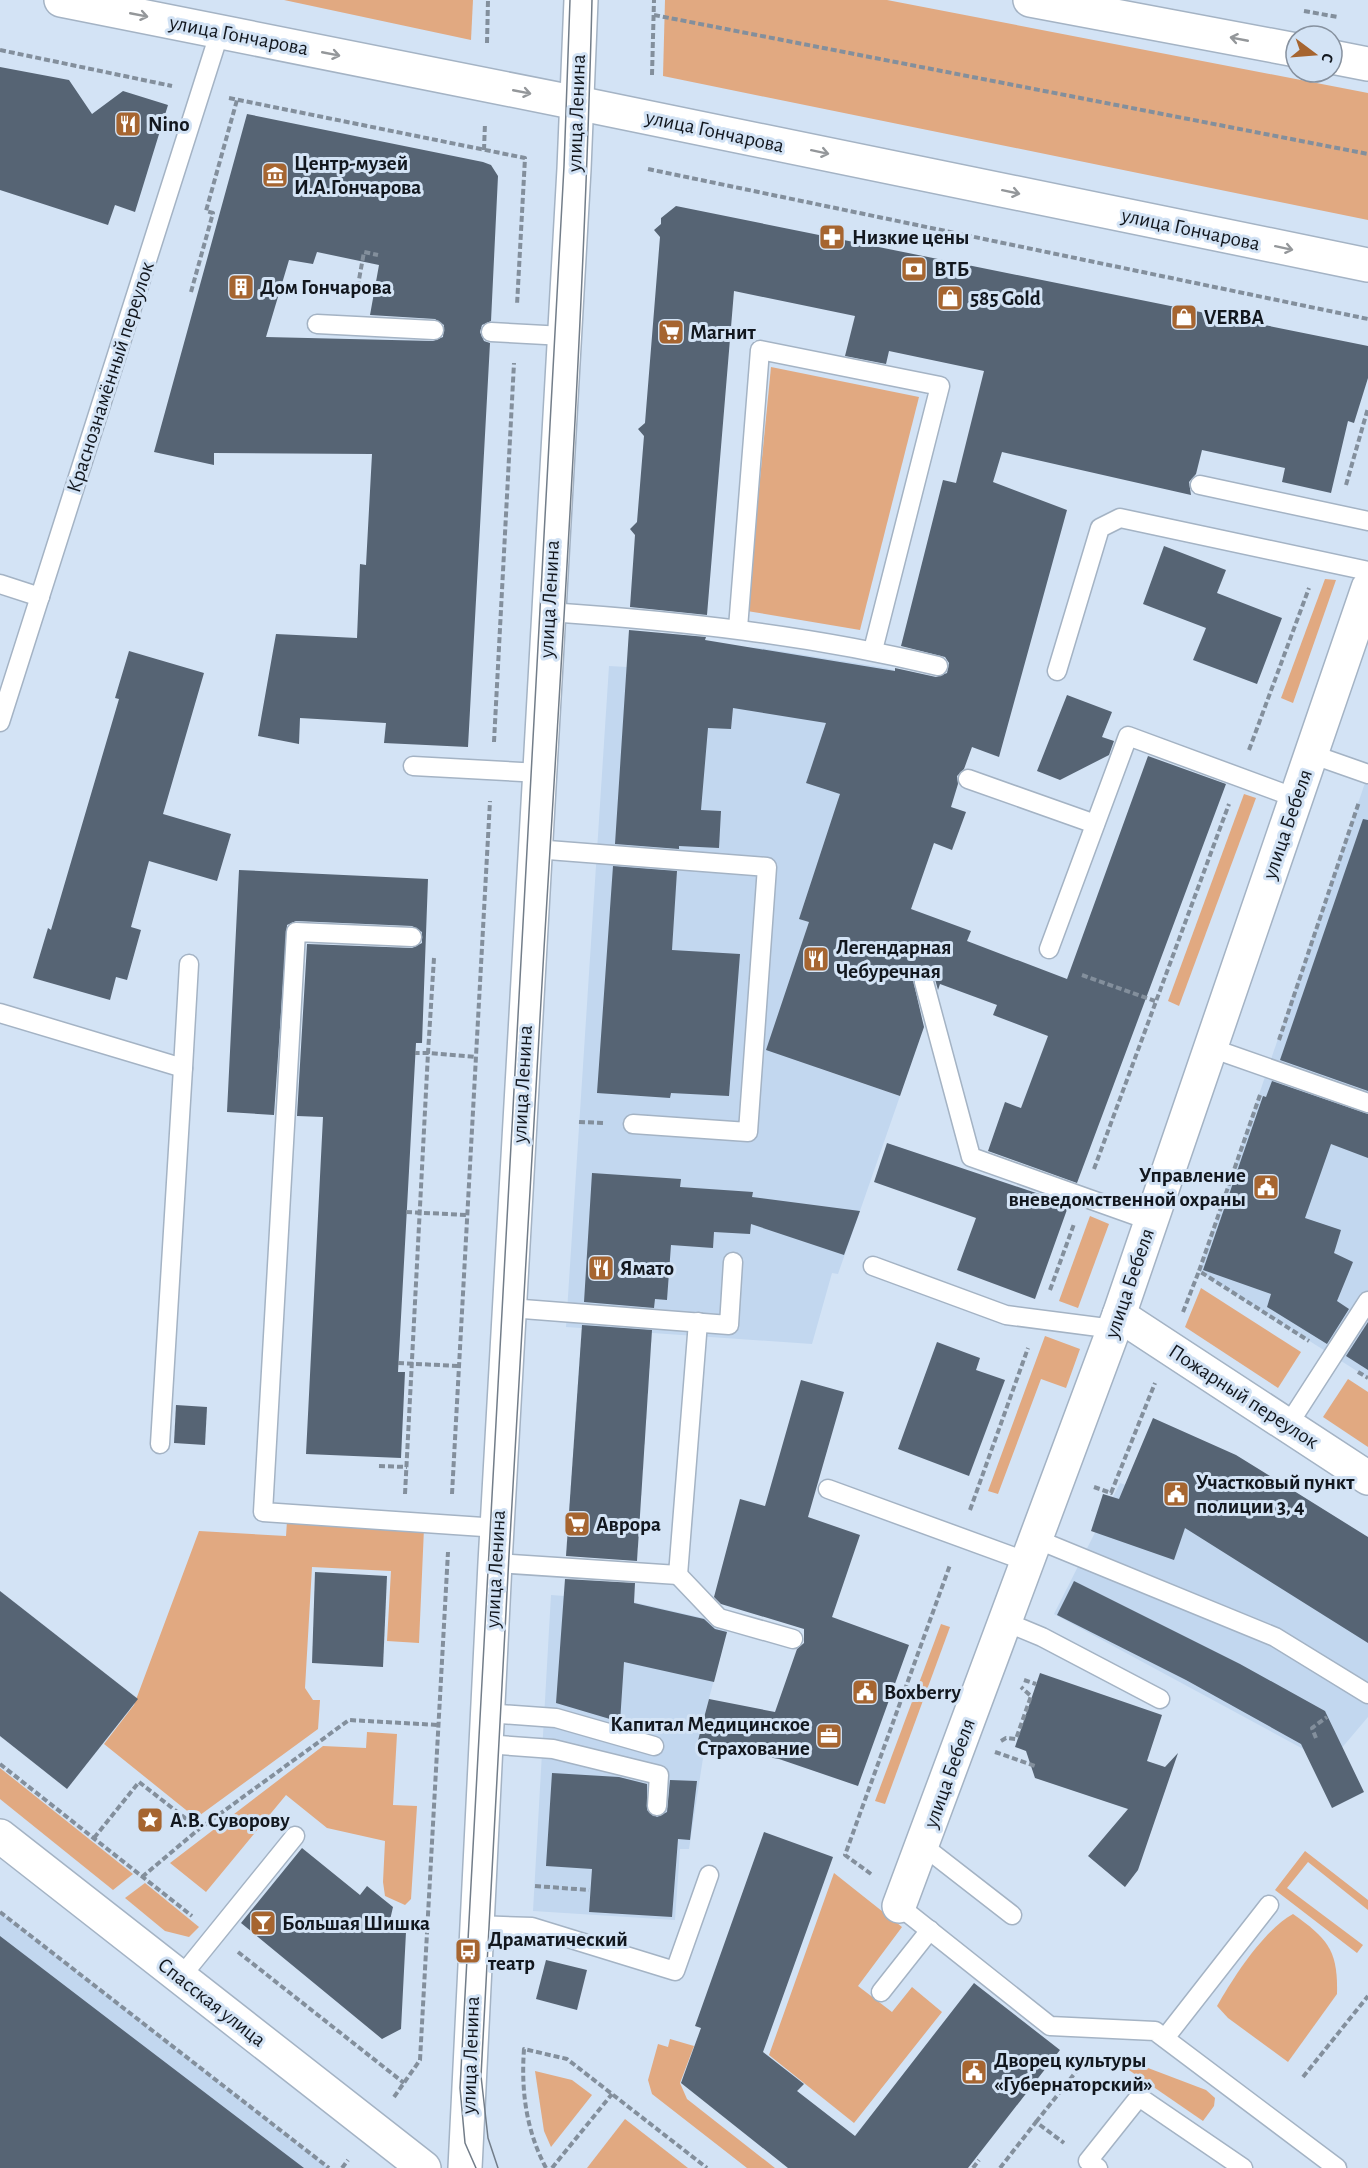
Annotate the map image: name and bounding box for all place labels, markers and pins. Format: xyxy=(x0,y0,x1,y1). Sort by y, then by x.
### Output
restaurant icon: Nino xyxy=(113,109,143,139)
place label: Nino xyxy=(148,114,190,135)
place label: Центр-музей И.А.Гончарова xyxy=(294,153,421,198)
museum icon: Центр-музей И.А.Гончарова xyxy=(260,160,290,190)
pharmacy icon: Низкие цены xyxy=(817,222,847,252)
place label: Низкие цены xyxy=(852,227,969,248)
bank icon: ВТБ xyxy=(899,254,929,284)
place label: ВТБ xyxy=(934,259,969,280)
building icon: Дом Гончарова xyxy=(226,272,256,302)
place label: Дом Гончарова xyxy=(260,277,392,298)
shop icon: 585 Gold xyxy=(935,283,965,313)
place label: 585 Gold xyxy=(970,288,1041,309)
shop icon: VERBA xyxy=(1169,302,1199,332)
place label: VERBA xyxy=(1204,307,1264,328)
supermarket icon: Магнит xyxy=(656,317,686,347)
place label: Магнит xyxy=(690,322,756,343)
place label: Легендарная Чебуречная xyxy=(836,937,951,982)
restaurant icon: Легендарная Чебуречная xyxy=(801,944,831,974)
place label: Управление вневедомственной охраны xyxy=(1008,1165,1246,1210)
public building icon: Управление вневедомственной охраны xyxy=(1251,1172,1281,1202)
restaurant icon: Ямато xyxy=(586,1253,616,1283)
place label: Ямато xyxy=(620,1258,674,1279)
place label: Участковый пункт полиции 3, 4 xyxy=(1196,1472,1355,1517)
public building icon: Участковый пункт полиции 3, 4 xyxy=(1161,1479,1191,1509)
supermarket icon: Аврора xyxy=(562,1509,592,1539)
place label: Аврора xyxy=(596,1514,661,1535)
public building icon: Boxberry xyxy=(850,1677,880,1707)
place label: Boxberry xyxy=(884,1682,961,1703)
place label: Капитал Медицинское Страхование xyxy=(610,1714,810,1759)
office icon: Капитал Медицинское Страхование xyxy=(814,1721,844,1751)
place icon: А.В. Суворову xyxy=(135,1805,165,1835)
place label: А.В. Суворову xyxy=(170,1810,290,1831)
bar icon: Большая Шишка xyxy=(248,1908,278,1938)
place label: Большая Шишка xyxy=(282,1913,430,1934)
place label: Драматический театр xyxy=(487,1929,628,1974)
bus stop icon: Драматический театр xyxy=(453,1936,483,1966)
place label: Дворец культуры «Губернаторский» xyxy=(994,2050,1153,2095)
public building icon: Дворец культуры «Губернаторский» xyxy=(959,2057,989,2087)

